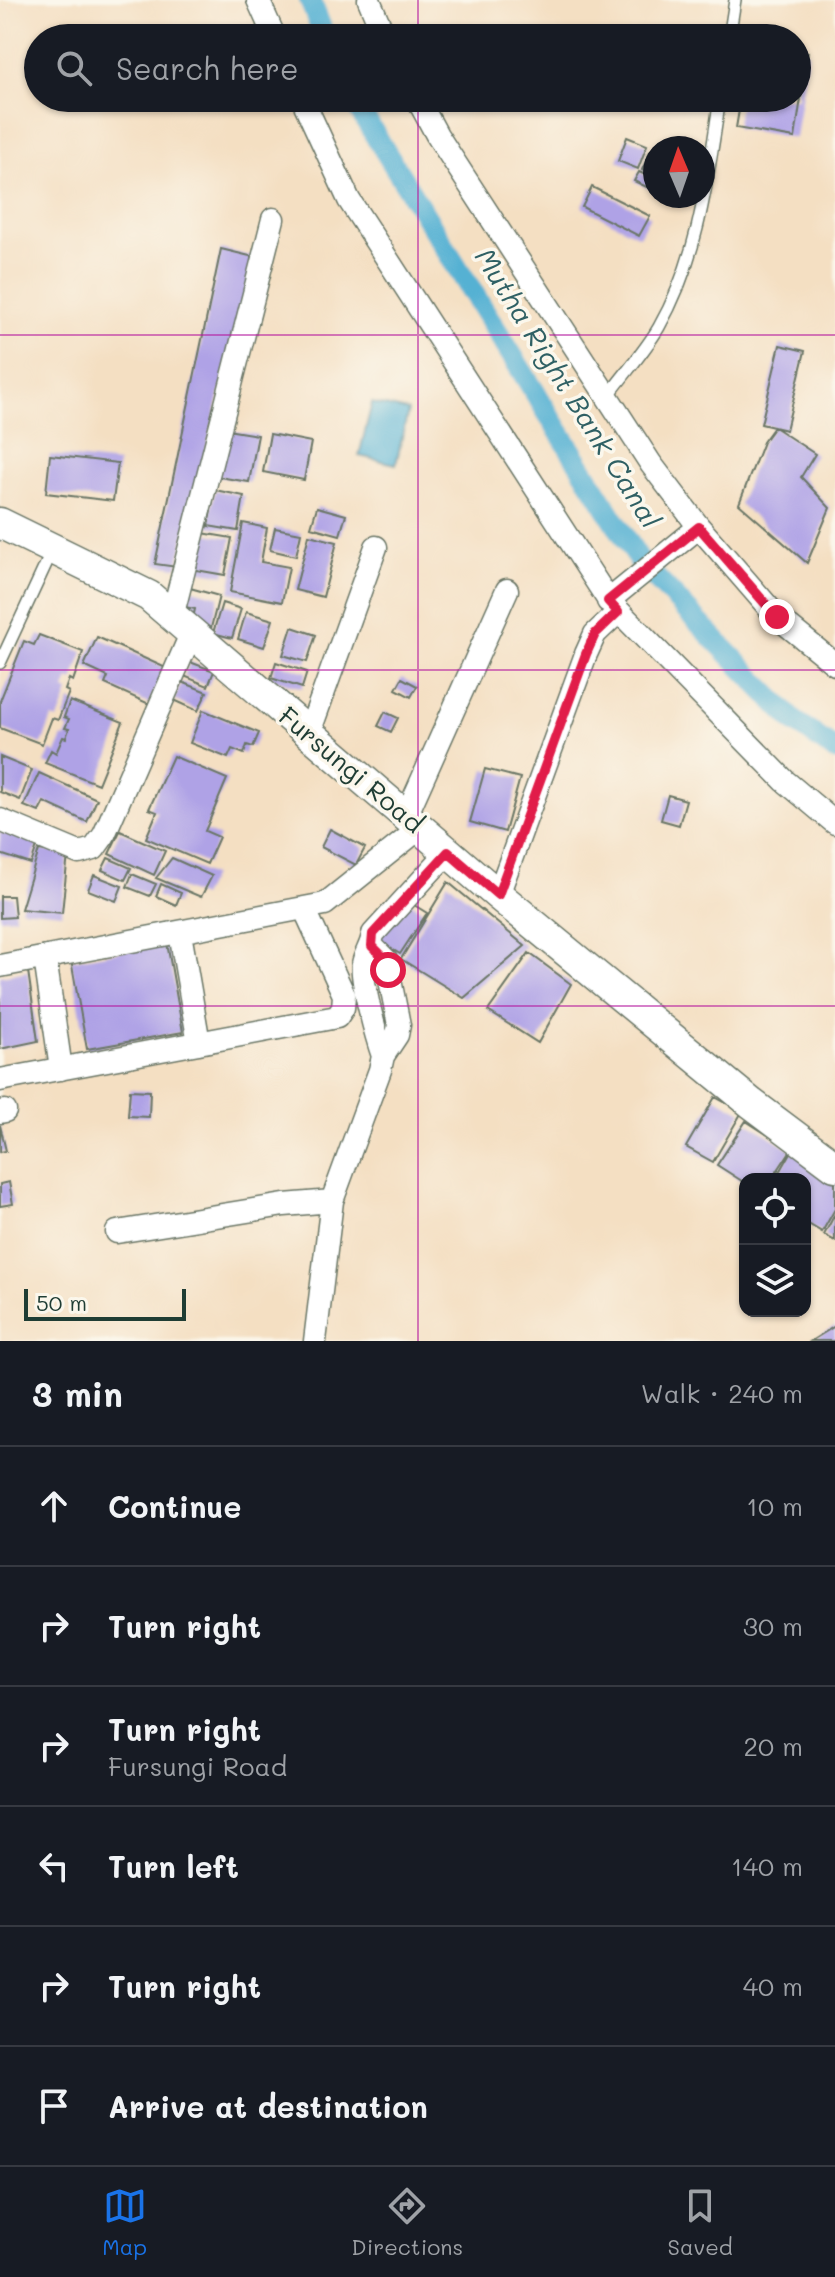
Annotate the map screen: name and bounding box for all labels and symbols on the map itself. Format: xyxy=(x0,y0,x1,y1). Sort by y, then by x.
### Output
north arrow xyxy=(643,136,715,208)
water label: Mutha Right Bank Canal xyxy=(468,241,670,534)
route end xyxy=(759,599,795,635)
street label: Fursungi Road xyxy=(272,699,431,840)
route start xyxy=(370,952,406,988)
scale bar xyxy=(24,1285,186,1321)

